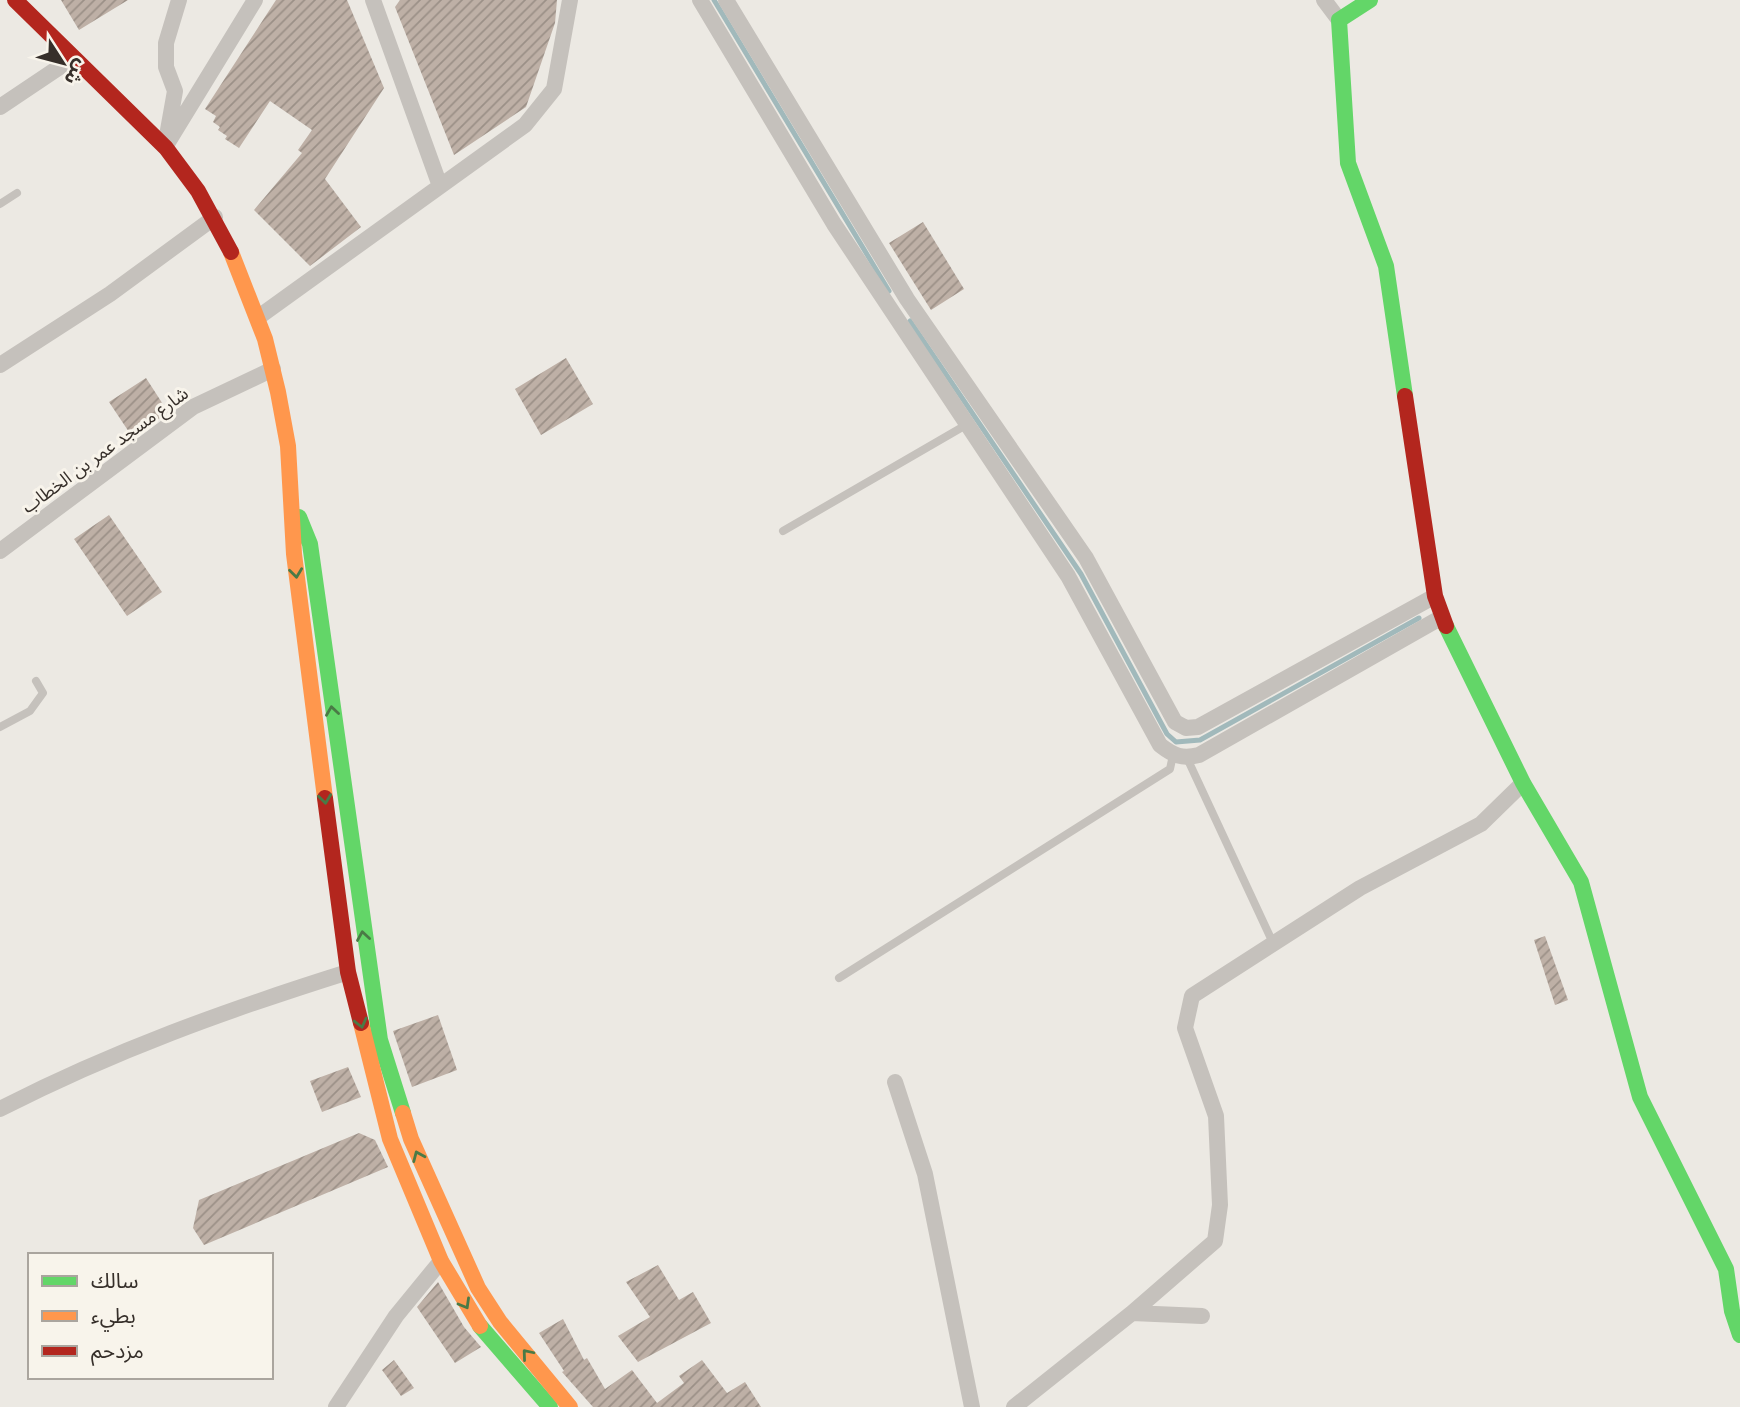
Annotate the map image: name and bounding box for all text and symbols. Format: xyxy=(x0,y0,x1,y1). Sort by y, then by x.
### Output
north arrow xyxy=(28,28,98,98)
text: ش xyxy=(59,55,92,89)
street label: شارع مسجد عمر بن الخطاب xyxy=(17,382,194,520)
one-way arrow xyxy=(289,567,304,579)
one-way arrow xyxy=(325,705,340,717)
one-way arrow xyxy=(318,793,333,804)
one-way arrow xyxy=(356,930,371,942)
one-way arrow xyxy=(353,1017,367,1029)
one-way arrow xyxy=(412,1151,426,1163)
legend xyxy=(28,1253,273,1379)
text: سالك xyxy=(91,1269,138,1294)
one-way arrow xyxy=(457,1296,470,1309)
text: بطيء xyxy=(91,1304,136,1332)
text: مزدحم xyxy=(91,1339,144,1366)
one-way arrow xyxy=(522,1350,535,1362)

